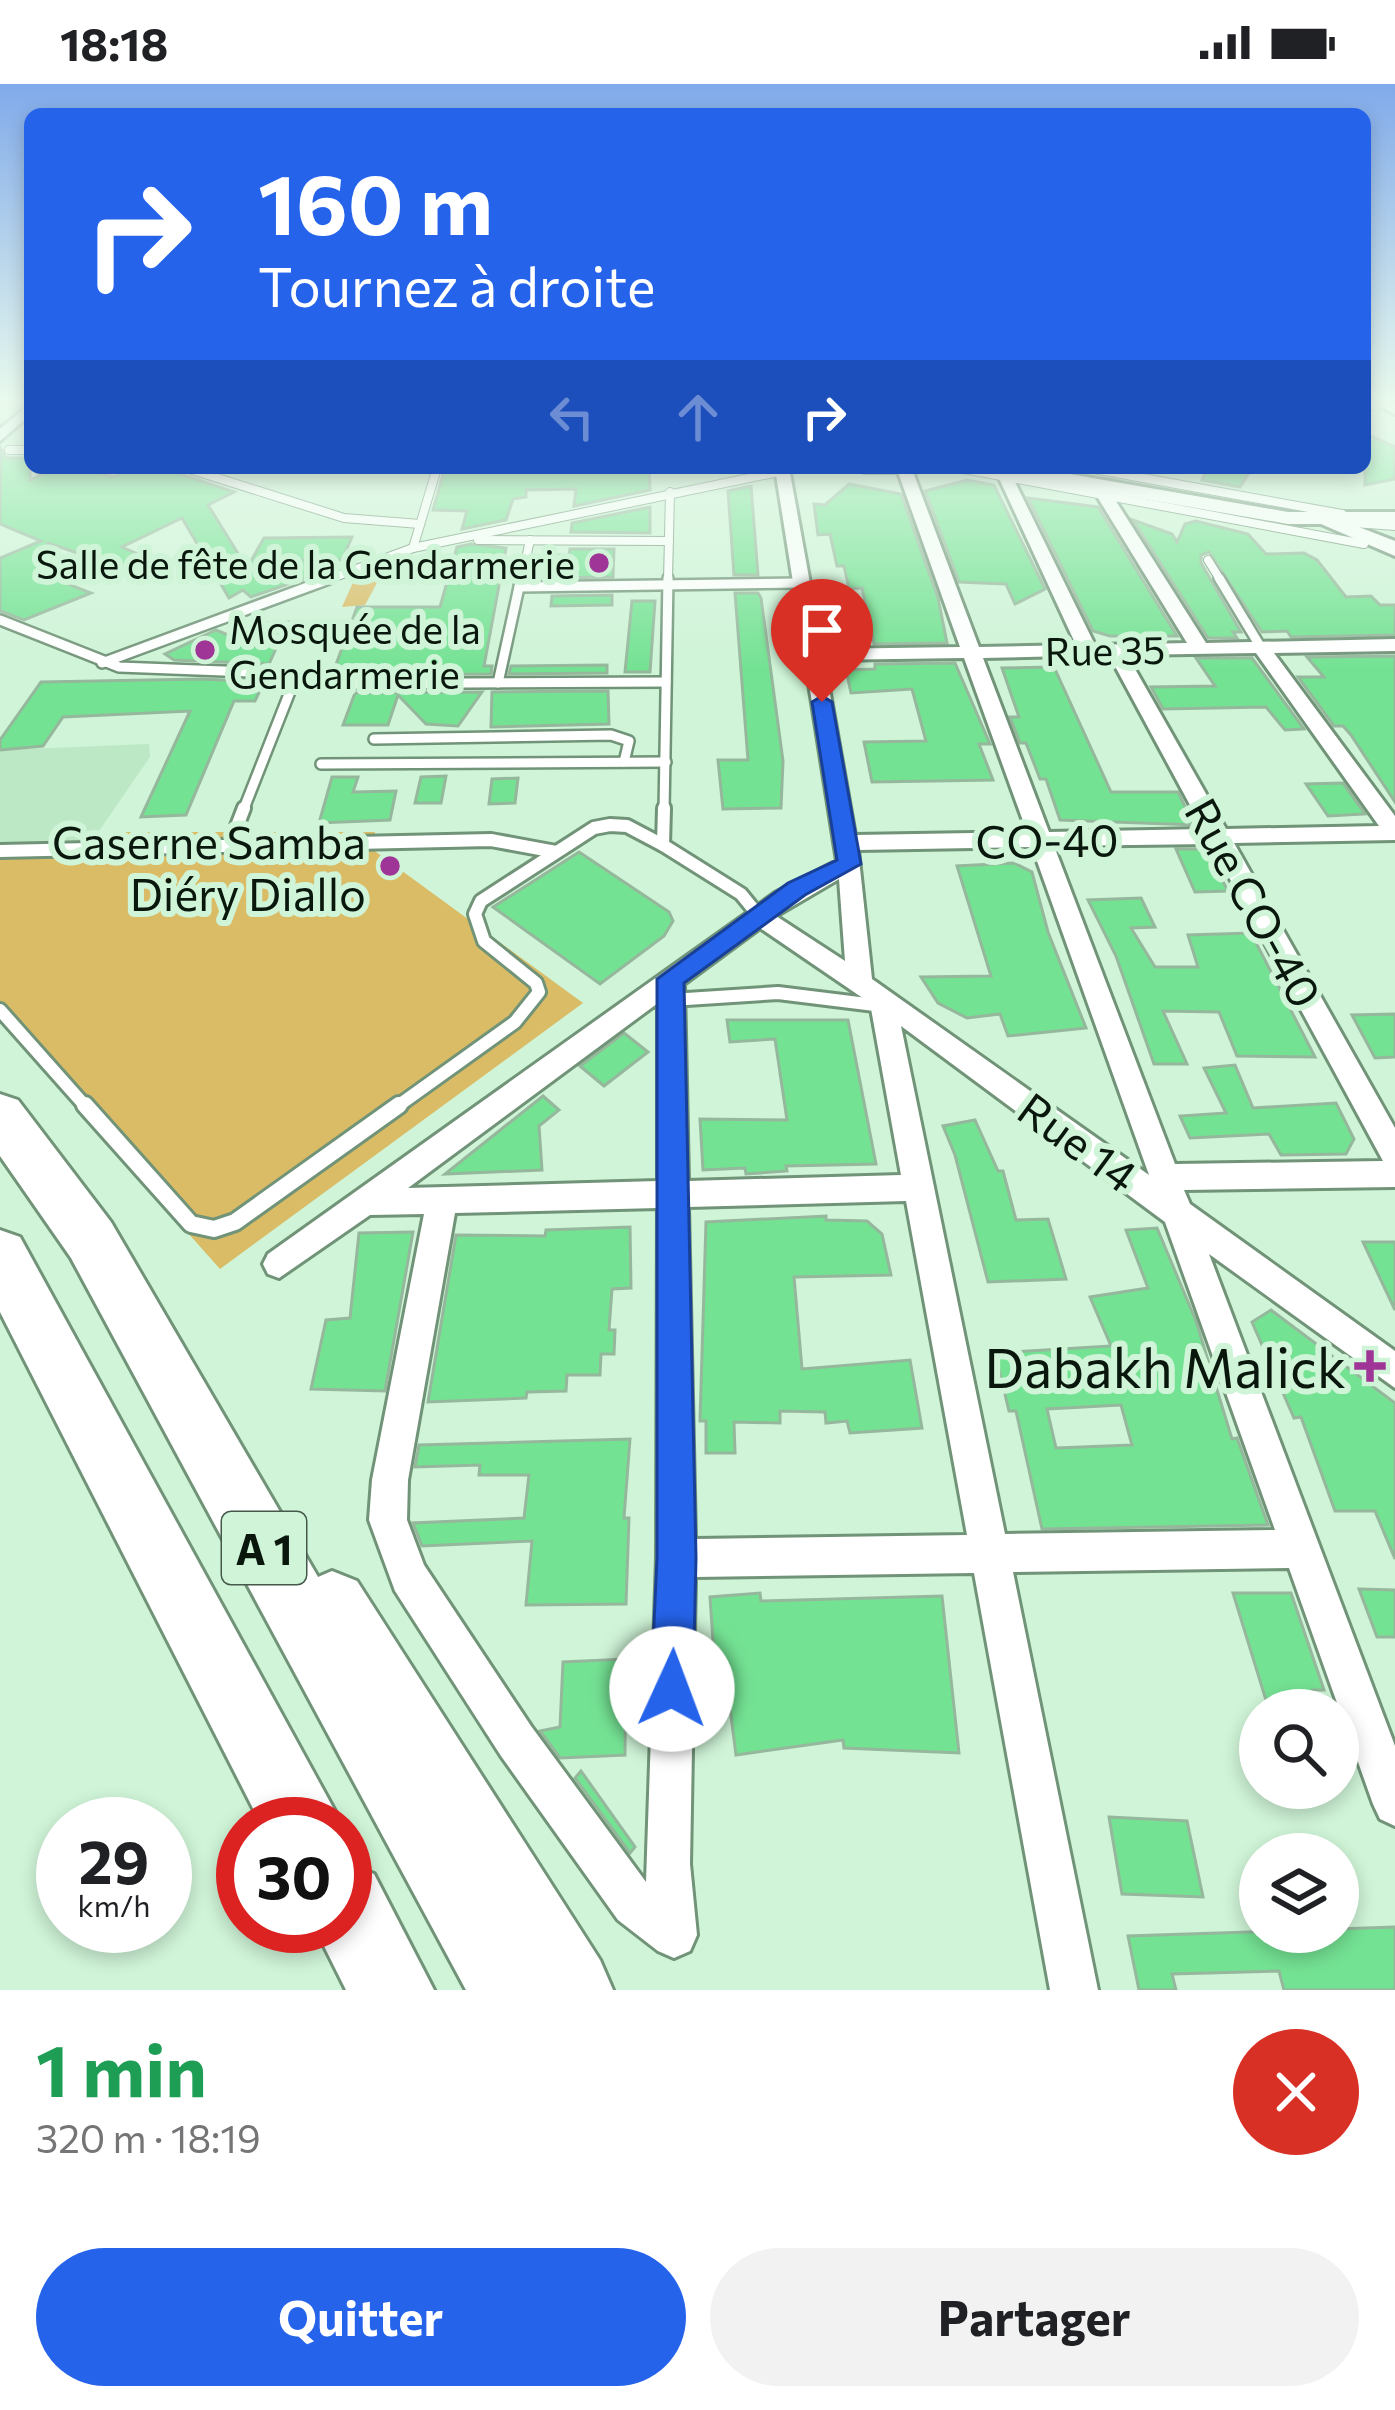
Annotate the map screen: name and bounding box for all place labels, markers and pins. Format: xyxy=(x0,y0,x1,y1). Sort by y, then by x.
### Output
place label: Salle de fête de la Gendarmerie xyxy=(36,539,575,587)
marker: Salle de fête de la Gendarmerie xyxy=(586,550,612,576)
pin xyxy=(771,579,873,702)
place label: Mosquée de la Gendarmerie xyxy=(229,604,481,697)
marker: Mosquée de la Gendarmerie xyxy=(192,637,218,663)
place label: Caserne Samba Diéry Diallo xyxy=(52,813,366,920)
marker: Caserne Samba Diéry Diallo xyxy=(377,853,403,879)
place label: Dabakh Malick xyxy=(984,1333,1346,1399)
marker: Dabakh Malick xyxy=(1357,1353,1383,1379)

